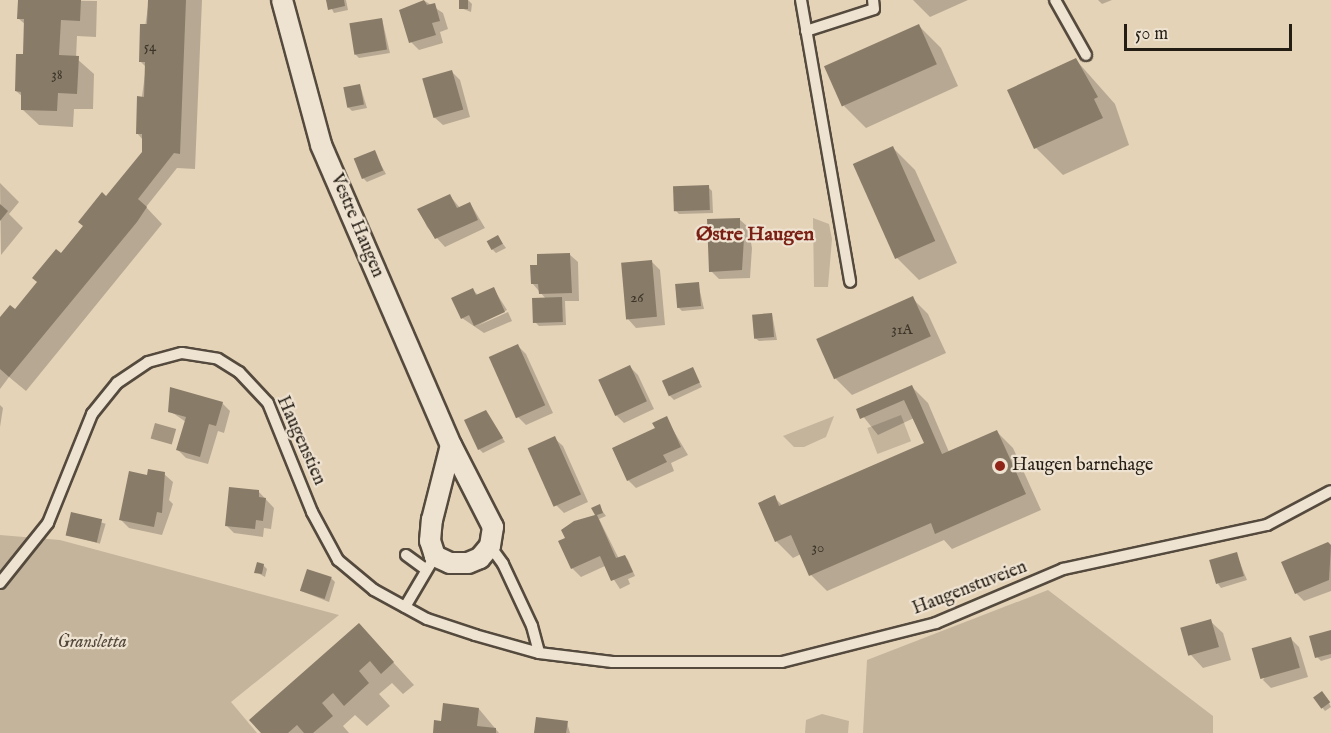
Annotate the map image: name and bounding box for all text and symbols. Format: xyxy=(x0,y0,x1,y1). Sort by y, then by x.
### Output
scale bar xyxy=(1127,12,1295,50)
text: 50 m xyxy=(1135,23,1168,46)
house number: 54 xyxy=(144,38,156,56)
house number: 38 xyxy=(51,66,63,84)
street label: Vestre Haugen xyxy=(324,171,388,281)
district label: Østre Haugen xyxy=(696,222,814,246)
house number: 26 xyxy=(630,289,644,307)
house number: 31A xyxy=(891,321,913,339)
street label: Haugenstien xyxy=(271,393,329,489)
place label: Haugen barnehage xyxy=(1012,455,1153,477)
marker: Haugen barnehage xyxy=(993,459,1007,473)
house number: 30 xyxy=(812,539,824,557)
street label: Haugenstuveien xyxy=(910,557,1030,621)
park label: Gransletta xyxy=(57,632,127,654)

